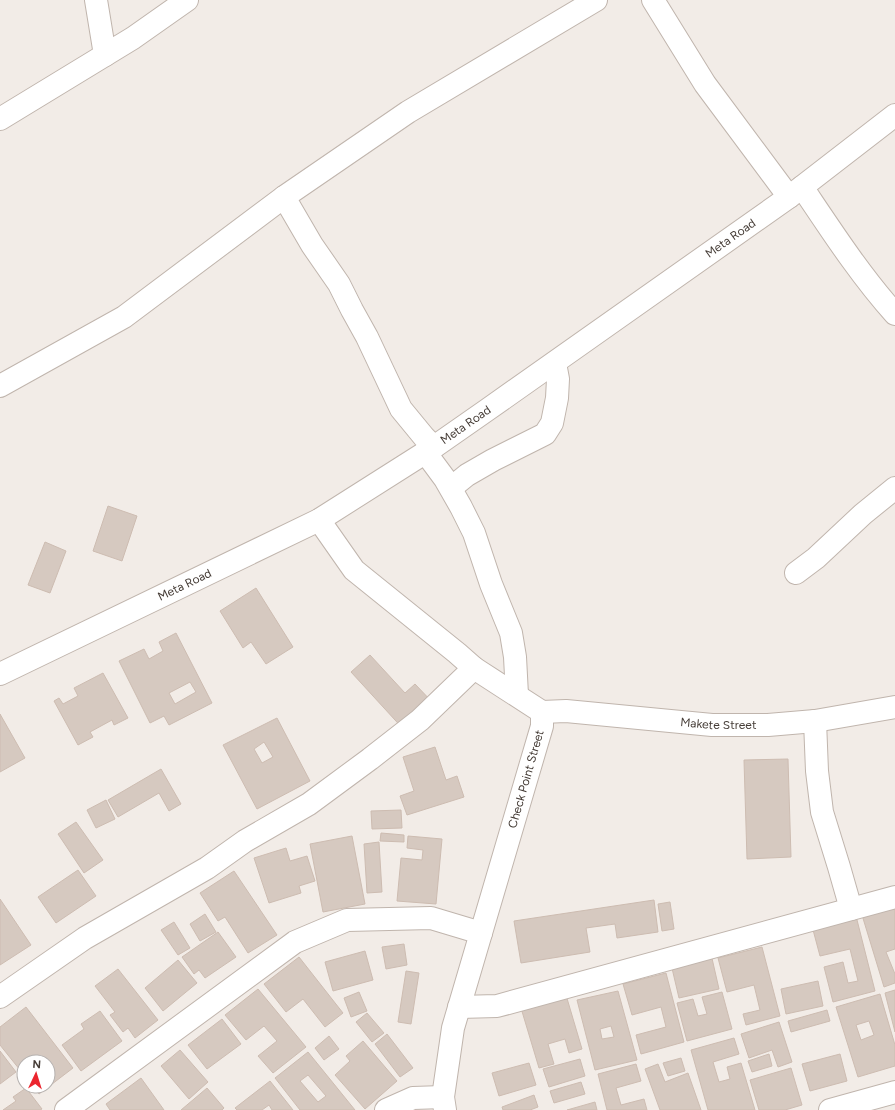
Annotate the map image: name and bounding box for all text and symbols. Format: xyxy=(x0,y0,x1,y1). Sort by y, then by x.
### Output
street label: Meta Road xyxy=(703,216,758,261)
street label: Meta Road xyxy=(438,403,493,447)
street label: Meta Road xyxy=(155,566,214,604)
street label: Makete Street xyxy=(680,715,757,732)
street label: Check Point Street xyxy=(505,728,547,830)
north arrow xyxy=(16,1054,56,1094)
text: N xyxy=(32,1058,41,1071)

